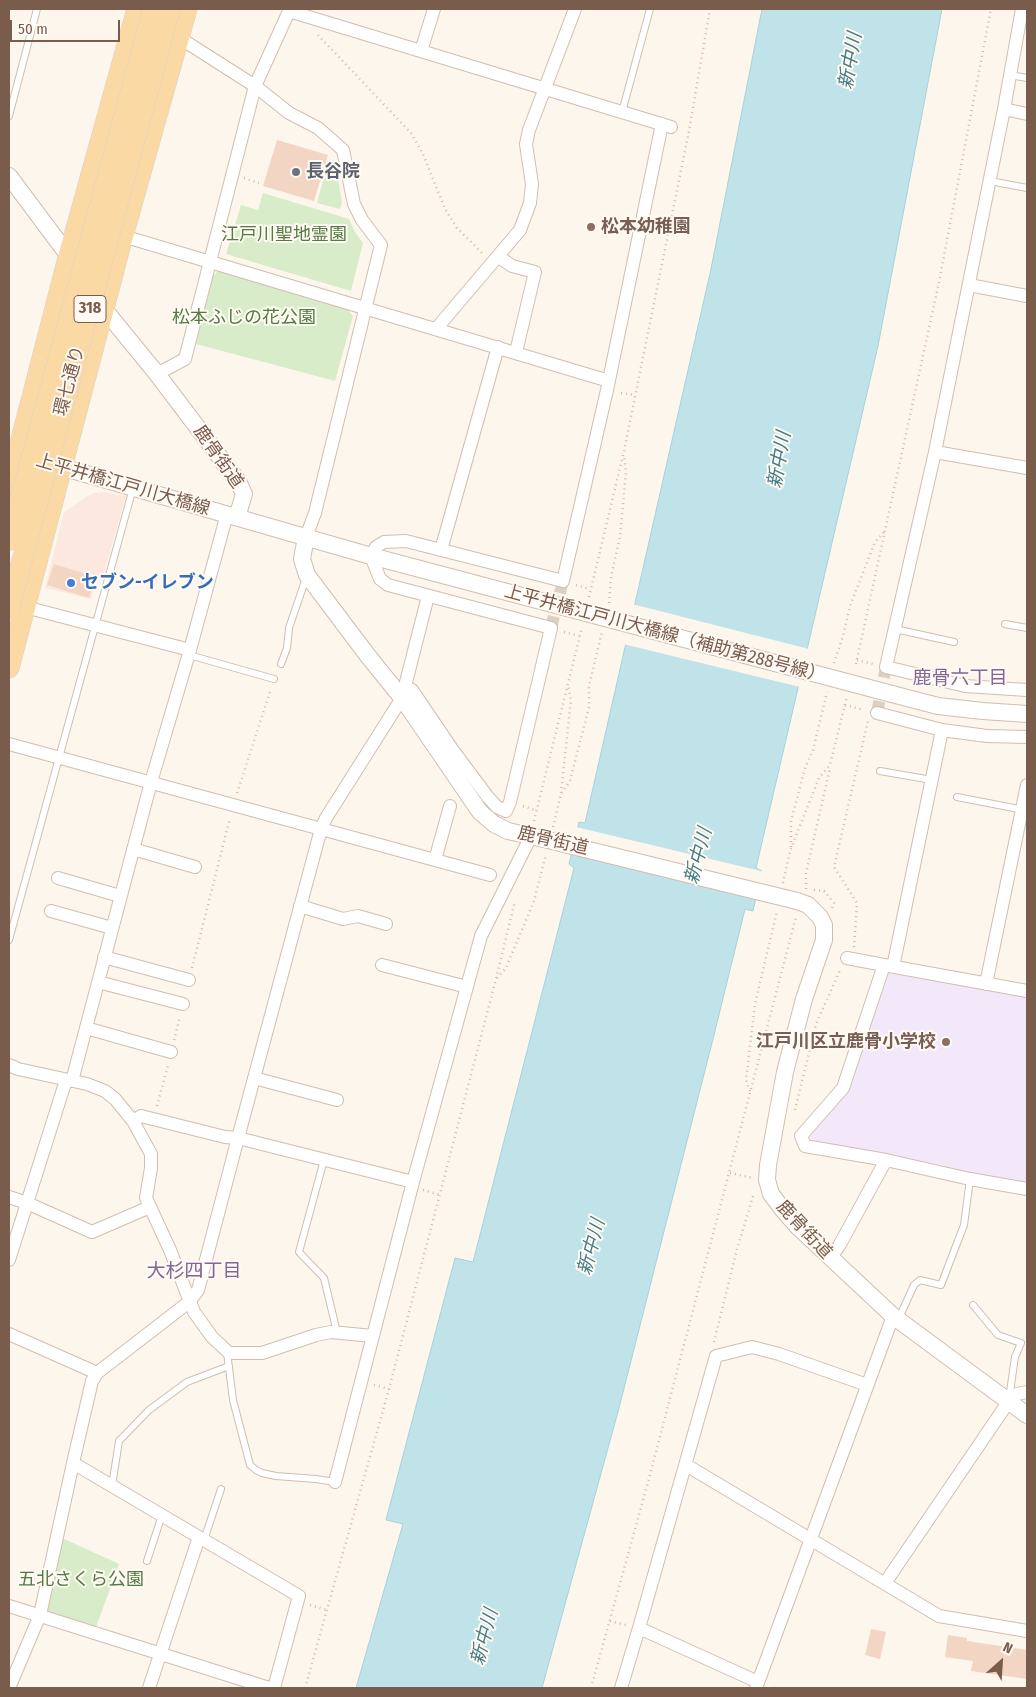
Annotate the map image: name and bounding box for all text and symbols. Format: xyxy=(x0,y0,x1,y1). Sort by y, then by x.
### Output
scale bar xyxy=(12,10,122,42)
text: 50 m xyxy=(18,20,48,38)
water label: 新中川 xyxy=(835,31,867,91)
place label: 長谷院 xyxy=(306,161,360,183)
marker: 長谷院 xyxy=(290,166,302,178)
place label: 松本幼稚園 xyxy=(601,216,691,238)
marker: 松本幼稚園 xyxy=(585,221,597,233)
park label: 江戸川聖地霊園 xyxy=(221,224,347,246)
road number: 318 xyxy=(74,296,106,322)
park label: 松本ふじの花公園 xyxy=(172,307,316,329)
street label: 環七通り xyxy=(50,343,90,419)
street label: 鹿骨街道 xyxy=(189,421,247,493)
water label: 新中川 xyxy=(764,430,796,490)
street label: 上平井橋江戸川大橋線 xyxy=(34,450,212,520)
place label: セブン-イレブン xyxy=(81,572,214,594)
marker: セブン-イレブン xyxy=(65,577,77,589)
street label: 上平井橋江戸川大橋線（補助第288号線） xyxy=(502,581,828,687)
district label: 鹿骨六丁目 xyxy=(913,668,1007,690)
street label: 鹿骨街道 xyxy=(515,822,591,860)
water label: 新中川 xyxy=(681,826,717,886)
place label: 江戸川区立鹿骨小学校 xyxy=(756,1031,936,1053)
marker: 江戸川区立鹿骨小学校 xyxy=(940,1036,952,1048)
street label: 鹿骨街道 xyxy=(772,1196,836,1264)
water label: 新中川 xyxy=(574,1217,610,1277)
district label: 大杉四丁目 xyxy=(147,1261,241,1283)
park label: 五北さくら公園 xyxy=(18,1569,144,1591)
water label: 新中川 xyxy=(467,1607,503,1667)
north arrow xyxy=(976,1637,1026,1687)
text: N xyxy=(1000,1639,1015,1658)

